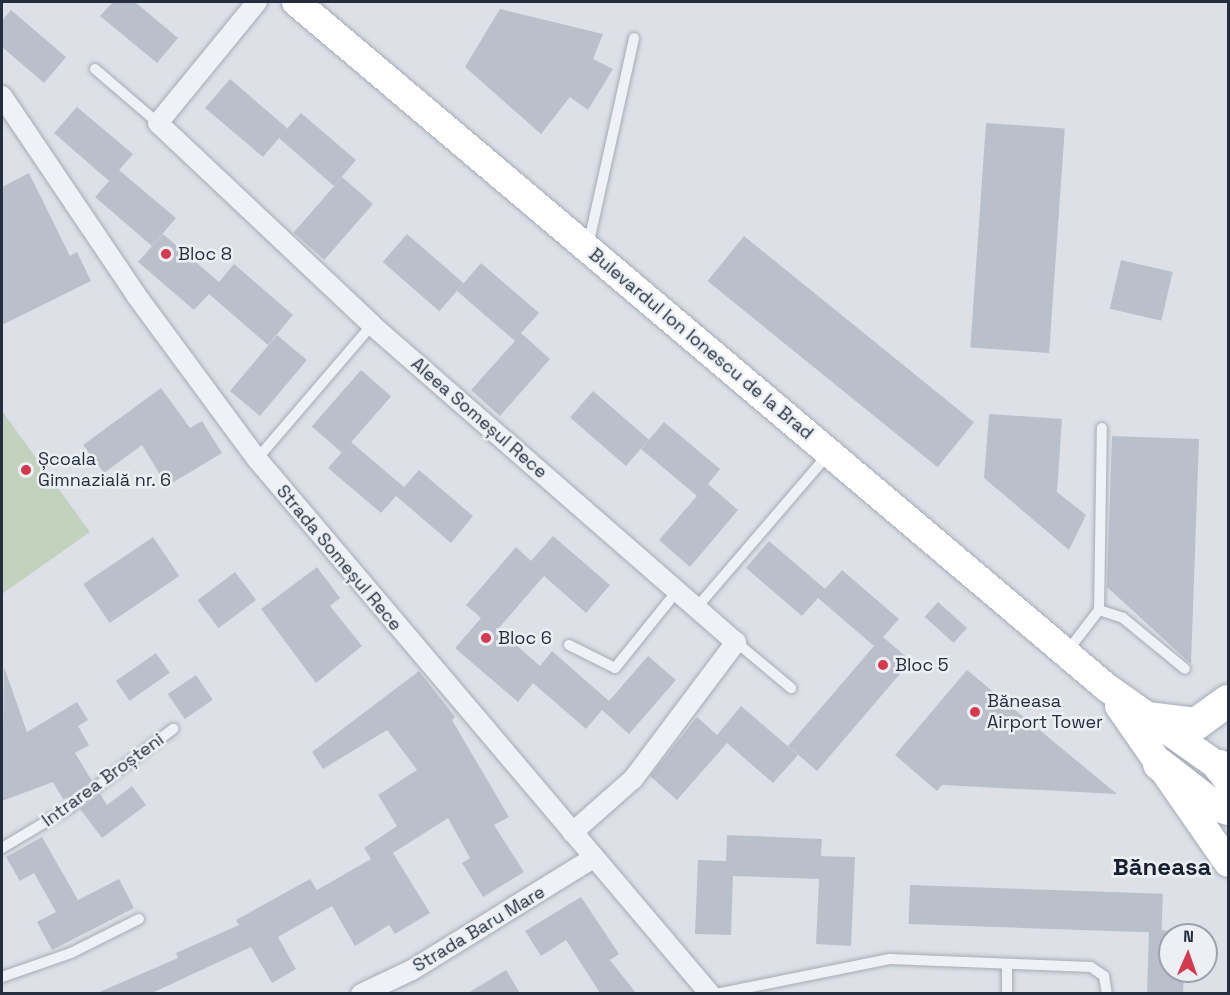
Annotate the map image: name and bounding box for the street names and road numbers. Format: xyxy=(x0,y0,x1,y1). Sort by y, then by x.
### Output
street label: Bulevardul Ion Ionescu de la Brad xyxy=(584,244,818,444)
street label: Aleea Someșul Rece xyxy=(407,353,551,483)
street label: Strada Someșul Rece xyxy=(272,481,406,635)
street label: Intrarea Broșteni xyxy=(38,729,168,831)
street label: Strada Baru Mare xyxy=(409,881,549,977)

